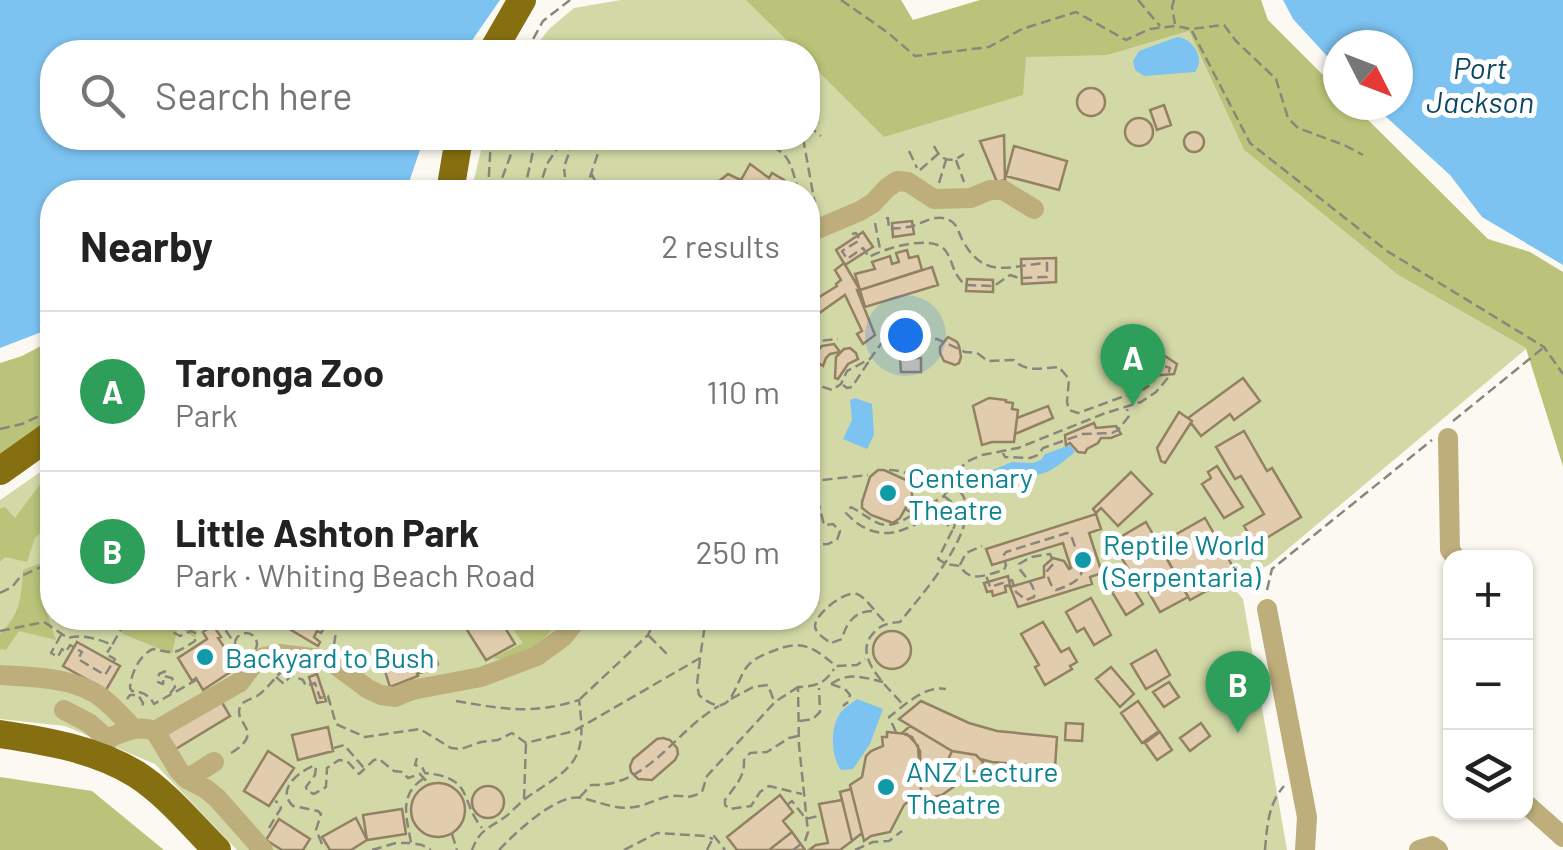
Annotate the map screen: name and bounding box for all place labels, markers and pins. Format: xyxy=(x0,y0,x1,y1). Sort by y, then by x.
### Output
pin: A xyxy=(1100,324,1166,406)
place label: Centenary Theatre xyxy=(908,460,1033,526)
marker: Centenary Theatre xyxy=(877,482,899,504)
place label: Reptile World (Serpentaria) xyxy=(1102,527,1265,593)
marker: Reptile World (Serpentaria) xyxy=(1072,549,1094,571)
place label: Backyard to Bush xyxy=(225,640,435,674)
marker: Backyard to Bush xyxy=(194,646,216,668)
pin: B xyxy=(1206,650,1270,733)
place label: ANZ Lecture Theatre xyxy=(906,754,1058,820)
marker: ANZ Lecture Theatre xyxy=(875,776,897,798)

